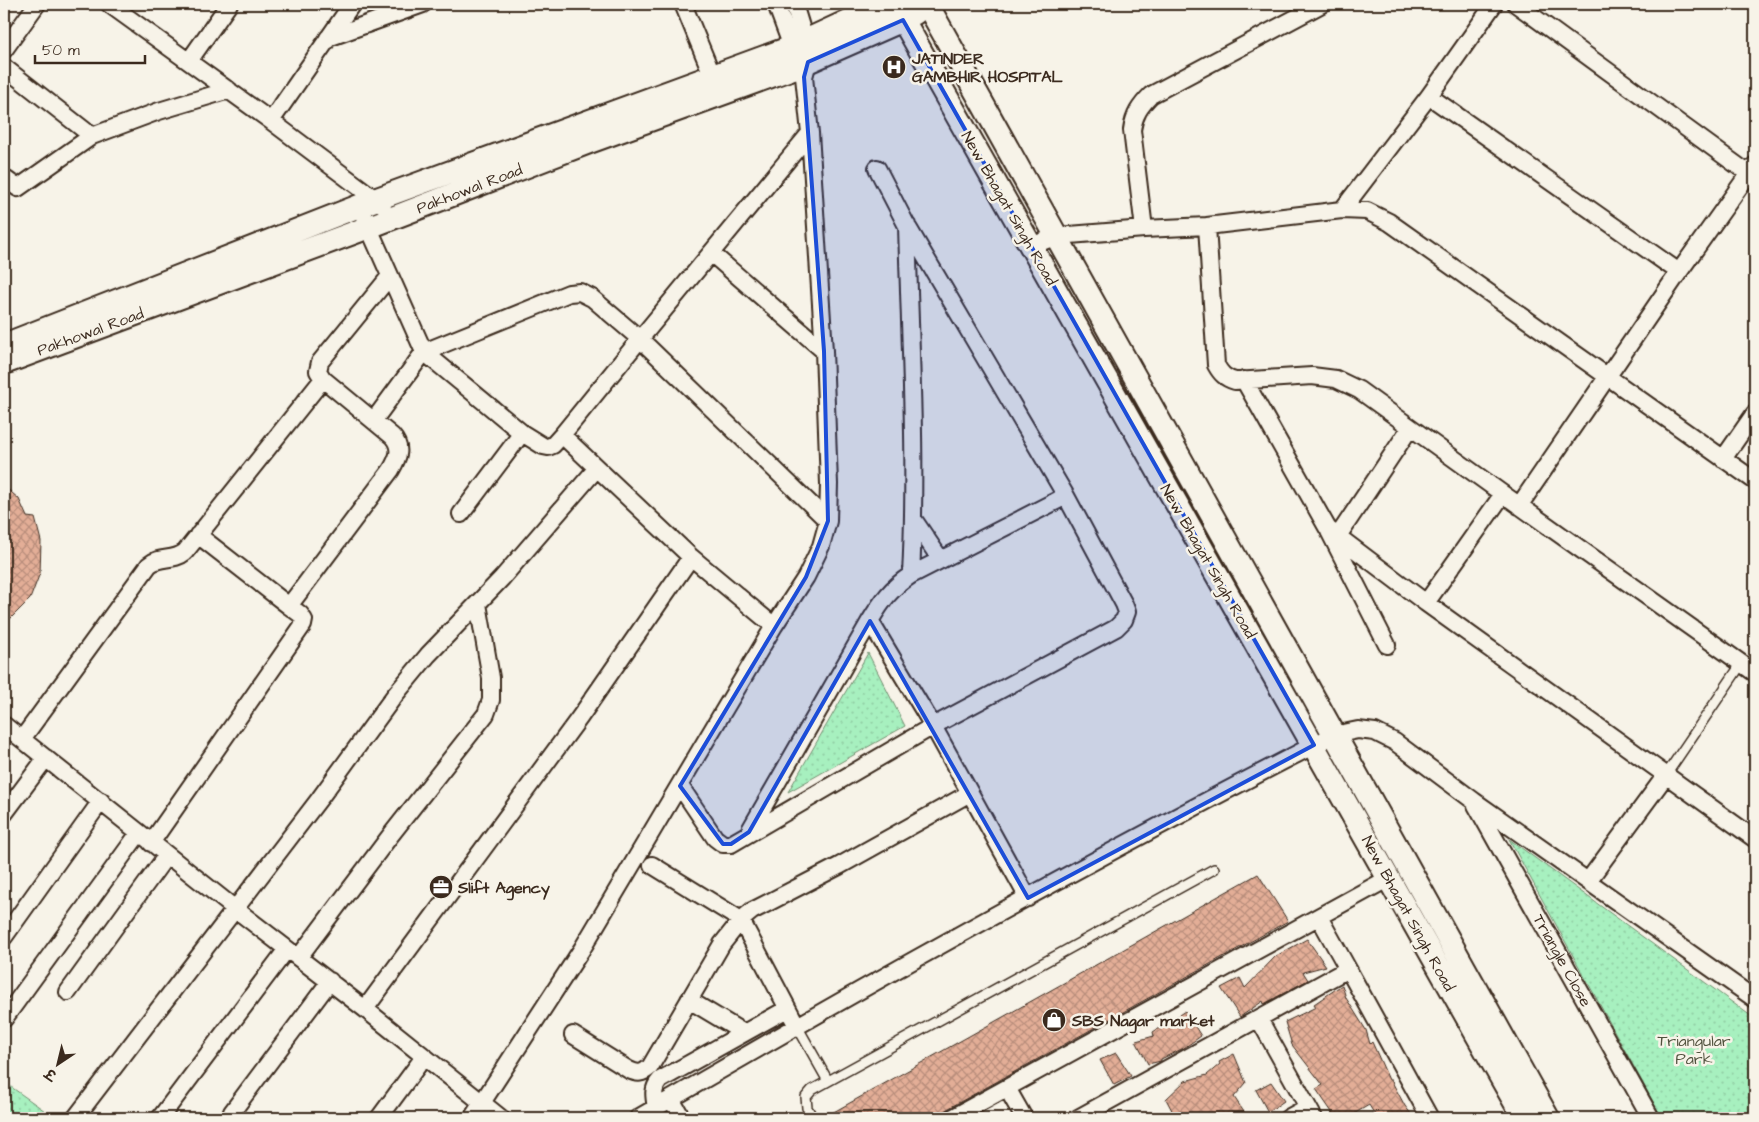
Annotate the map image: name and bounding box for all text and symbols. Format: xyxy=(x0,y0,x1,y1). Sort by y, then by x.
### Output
scale bar xyxy=(35,32,145,64)
text: 50 m xyxy=(42,40,80,61)
place label: JATINDER GAMBHIR HOSPITAL xyxy=(911,48,1063,88)
hospital icon: JATINDER GAMBHIR HOSPITAL xyxy=(881,54,907,80)
street label: New Bhagat Singh Road xyxy=(955,127,1062,290)
street label: Pakhowal Road xyxy=(413,159,526,219)
street label: Pakhowal Road xyxy=(34,302,147,361)
street label: New Bhagat Singh Road xyxy=(1154,480,1261,643)
street label: New Bhagat Singh Road xyxy=(1355,832,1460,996)
office icon: Slift Agency xyxy=(428,874,454,900)
place label: Slift Agency xyxy=(457,877,550,901)
street label: Triangle Close xyxy=(1527,910,1597,1012)
shop icon: SBS Nagar market xyxy=(1041,1007,1067,1033)
place label: SBS Nagar market xyxy=(1071,1010,1215,1034)
park label: Triangular Park xyxy=(1657,1030,1731,1070)
north arrow xyxy=(32,1040,82,1090)
text: उ xyxy=(40,1062,62,1086)

